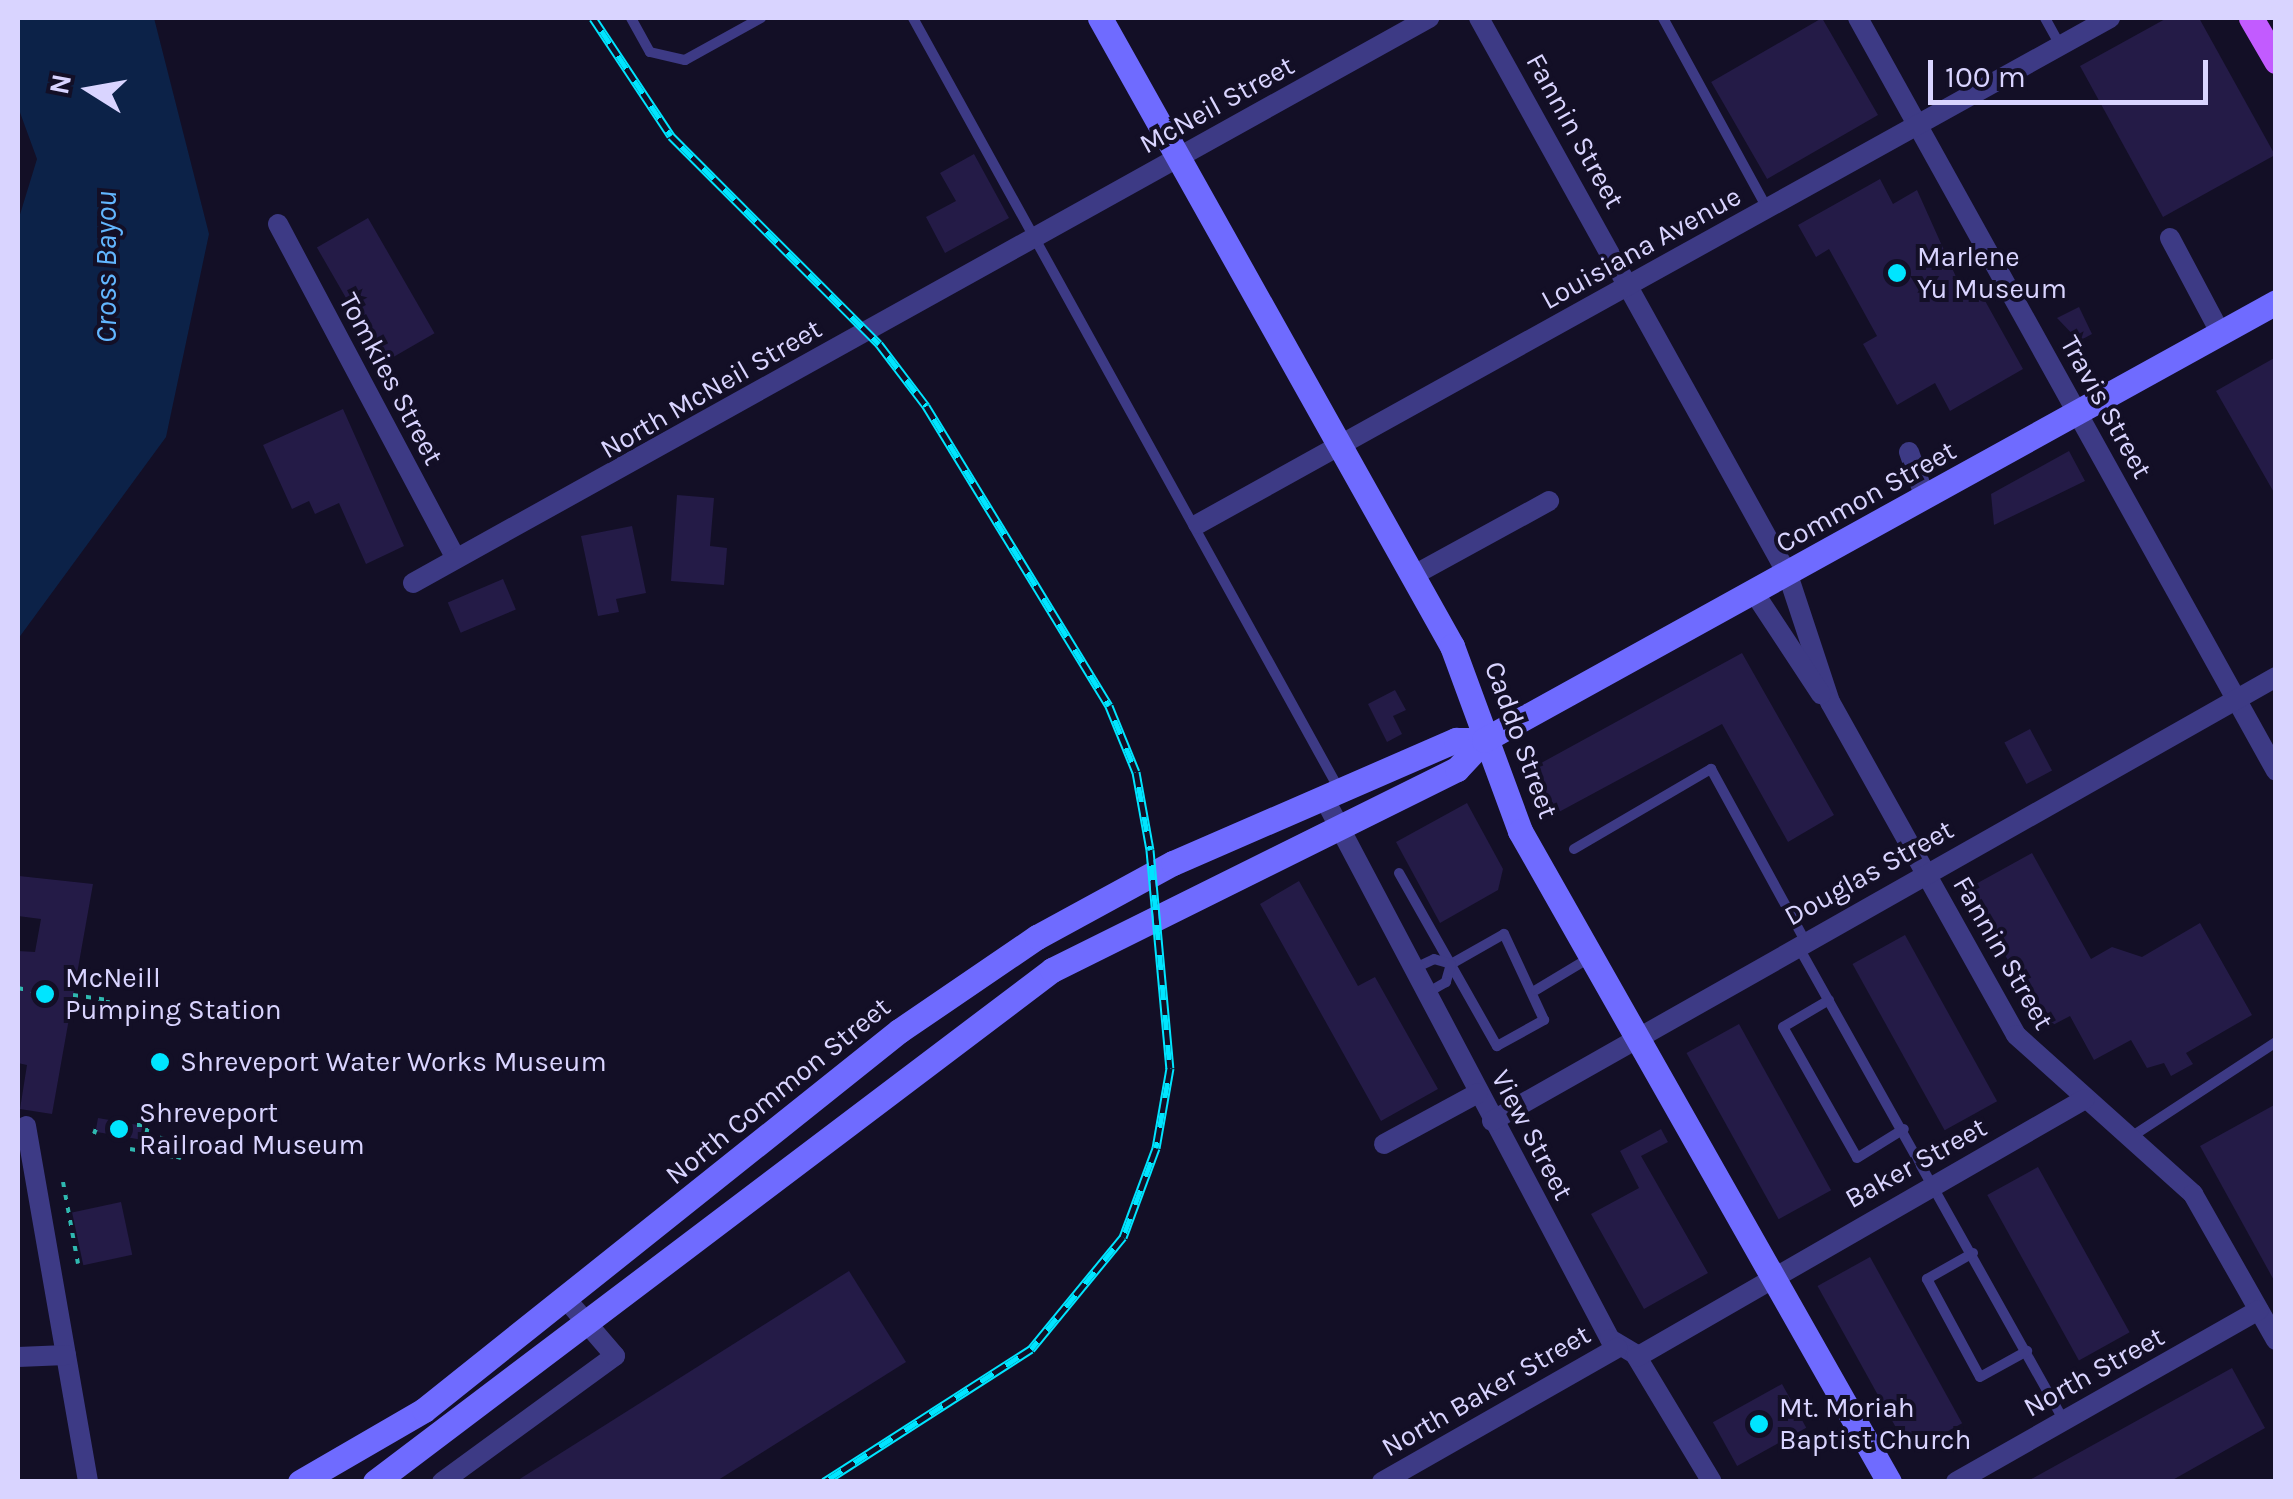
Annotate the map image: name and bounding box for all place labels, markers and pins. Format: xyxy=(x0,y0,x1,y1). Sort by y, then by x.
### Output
place label: Marlene Yu Museum xyxy=(1917,240,2067,306)
marker: Marlene Yu Museum xyxy=(1886,262,1908,284)
place label: McNeill Pumping Station xyxy=(65,961,282,1027)
marker: McNeill Pumping Station xyxy=(34,983,56,1005)
place label: Shreveport Water Works Museum xyxy=(180,1045,607,1079)
marker: Shreveport Water Works Museum xyxy=(149,1051,171,1073)
place label: Shreveport Railroad Museum xyxy=(139,1096,365,1162)
marker: Shreveport Railroad Museum xyxy=(108,1118,130,1140)
place label: Mt. Moriah Baptist Church xyxy=(1779,1391,1971,1457)
marker: Mt. Moriah Baptist Church xyxy=(1748,1413,1770,1435)

